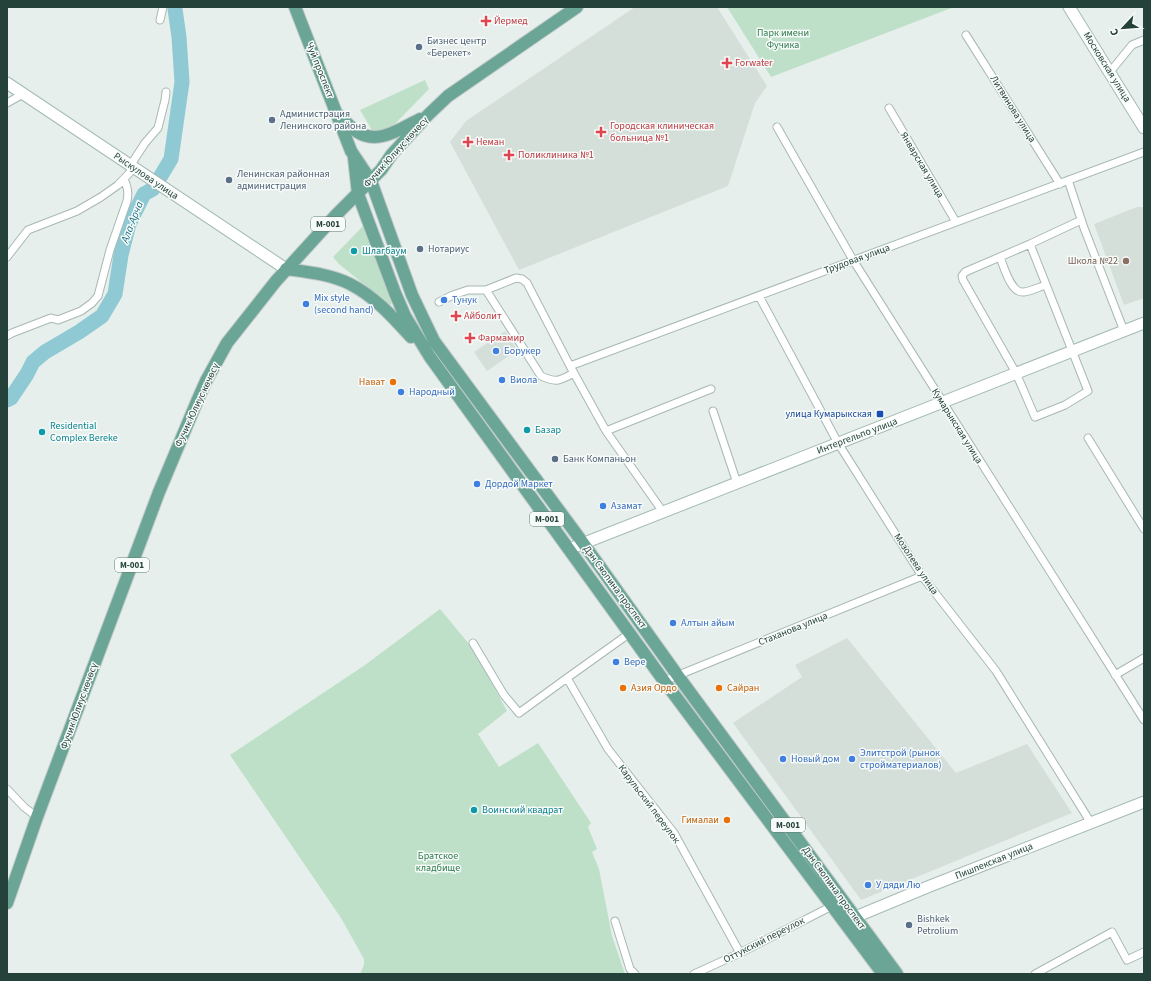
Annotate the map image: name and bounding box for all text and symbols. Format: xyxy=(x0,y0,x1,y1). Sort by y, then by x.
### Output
north arrow xyxy=(1103,8,1143,48)
place label: Йермед xyxy=(494,14,528,28)
marker: Йермед xyxy=(481,16,491,26)
text: С xyxy=(1106,25,1123,38)
park label: Парк имени Фучика xyxy=(757,26,809,52)
street label: Московская улица xyxy=(1080,29,1134,105)
place label: Бизнес центр «Берекет» xyxy=(427,34,487,60)
street label: Чуй проспект xyxy=(302,40,338,100)
marker: Бизнес центр «Берекет» xyxy=(414,42,424,52)
place label: Forwater xyxy=(735,56,773,70)
marker: Forwater xyxy=(722,58,732,68)
street label: Литвинова улица xyxy=(987,73,1039,145)
place label: Администрация Ленинского района xyxy=(280,107,366,133)
street label: Фучик Юлиус көчөсү xyxy=(360,113,432,190)
marker: Администрация Ленинского района xyxy=(267,115,277,125)
place label: Городская клиническая больница №1 xyxy=(610,119,714,145)
marker: Городская клиническая больница №1 xyxy=(595,126,607,138)
street label: Январская улица xyxy=(897,129,947,201)
place label: Неман xyxy=(476,135,504,149)
marker: Неман xyxy=(463,137,473,147)
place label: Поликлиника №1 xyxy=(518,148,594,162)
street label: Рыскулова улица xyxy=(111,149,181,203)
marker: Поликлиника №1 xyxy=(503,149,515,161)
place label: Ленинская районная администрация xyxy=(237,167,330,193)
marker: Ленинская районная администрация xyxy=(224,175,234,185)
water label: Ала-Арча xyxy=(117,199,147,246)
road number: М-001 xyxy=(311,217,345,231)
street label: Трудовая улица xyxy=(822,241,892,277)
place label: Нотариус xyxy=(428,242,470,256)
place label: Шлагбаум xyxy=(362,244,407,258)
marker: Нотариус xyxy=(415,244,425,254)
marker: Шлагбаум xyxy=(349,246,359,256)
place label: Школа №22 xyxy=(1068,254,1118,268)
marker: Школа №22 xyxy=(1121,256,1131,266)
place label: Mix style (second hand) xyxy=(314,291,374,317)
place label: Тунук xyxy=(452,293,477,307)
marker: Тунук xyxy=(439,295,449,305)
marker: Mix style (second hand) xyxy=(301,299,311,309)
place label: Айболит xyxy=(464,309,502,323)
marker: Айболит xyxy=(451,311,461,321)
place label: Фармамир xyxy=(478,331,525,345)
marker: Фармамир xyxy=(465,333,475,343)
place label: Борукер xyxy=(504,344,541,358)
marker: Борукер xyxy=(491,346,501,356)
street label: Фучик Юлиус көчөсү xyxy=(171,361,223,449)
place label: Виола xyxy=(510,373,537,387)
place label: Нават xyxy=(359,375,385,389)
marker: Виола xyxy=(497,375,507,385)
marker: Нават xyxy=(388,377,398,387)
place label: Народный xyxy=(409,385,455,399)
street label: Кумарыкская улица xyxy=(928,386,986,466)
marker: Народный xyxy=(396,387,406,397)
place label: улица Кумарыкская xyxy=(785,407,872,421)
marker: улица Кумарыкская xyxy=(875,409,885,419)
street label: Интергельпо улица xyxy=(815,414,899,458)
place label: Residential Complex Bereke xyxy=(50,419,118,445)
place label: Базар xyxy=(535,423,561,437)
marker: Базар xyxy=(522,425,532,435)
marker: Residential Complex Bereke xyxy=(37,427,47,437)
place label: Банк Компаньон xyxy=(563,452,636,466)
marker: Банк Компаньон xyxy=(550,454,560,464)
place label: Дордой Маркет xyxy=(485,477,553,491)
marker: Дордой Маркет xyxy=(472,479,482,489)
place label: Азамат xyxy=(611,499,642,513)
marker: Азамат xyxy=(598,501,608,511)
road number: M-001 xyxy=(530,512,564,526)
street label: Мозолева улица xyxy=(890,531,942,597)
street label: Дэн Сяопина проспект xyxy=(580,543,650,632)
road number: М-001 xyxy=(115,558,149,572)
street label: Стаханова улица xyxy=(756,609,830,649)
place label: Алтын айым xyxy=(681,616,735,630)
marker: Алтын айым xyxy=(668,618,678,628)
place label: Вере xyxy=(624,655,645,669)
marker: Вере xyxy=(611,657,621,667)
street label: Фучик Юлиус көчөсү xyxy=(57,661,101,751)
place label: Азия Ордо xyxy=(631,681,677,695)
place label: Сайран xyxy=(727,681,759,695)
marker: Азия Ордо xyxy=(618,683,628,693)
marker: Сайран xyxy=(714,683,724,693)
place label: Элитстрой (рынок стройматериалов) xyxy=(860,746,941,772)
place label: Новый дом xyxy=(791,752,840,766)
marker: Новый дом xyxy=(778,754,788,764)
marker: Элитстрой (рынок стройматериалов) xyxy=(847,754,857,764)
street label: Карульский переулок xyxy=(615,762,683,846)
place label: Воинский квадрат xyxy=(482,803,563,817)
marker: Воинский квадрат xyxy=(469,805,479,815)
place label: Гималаи xyxy=(682,813,719,827)
marker: Гималаи xyxy=(722,815,732,825)
road number: M-001 xyxy=(771,818,805,832)
street label: Пишпекская улица xyxy=(953,839,1035,883)
street label: Дэн Сяопина проспект xyxy=(799,844,869,933)
park label: Братское кладбище xyxy=(416,849,460,875)
place label: У дяди Лю xyxy=(876,878,920,892)
marker: У дяди Лю xyxy=(863,880,873,890)
place label: Bishkek Petrolium xyxy=(917,912,958,938)
street label: Оттукский переулок xyxy=(721,913,807,966)
marker: Bishkek Petrolium xyxy=(904,920,914,930)

